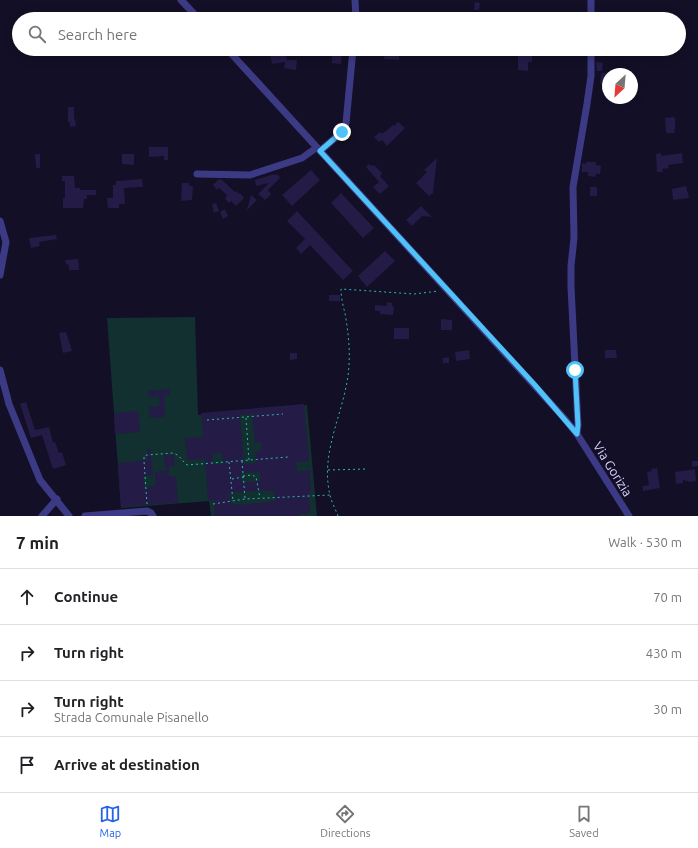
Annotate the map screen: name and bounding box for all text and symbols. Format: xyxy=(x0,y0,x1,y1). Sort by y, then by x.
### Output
search box xyxy=(12,12,686,56)
icon: search xyxy=(26,23,48,45)
text: Search here xyxy=(58,26,137,43)
north arrow xyxy=(602,68,638,104)
route end xyxy=(333,123,351,141)
route start xyxy=(566,361,584,379)
street label: Via Gorizia xyxy=(591,439,635,499)
text: 7 min xyxy=(16,533,59,552)
text: Walk · 530 m xyxy=(608,535,682,549)
icon: ahead xyxy=(16,586,38,608)
text: Continue xyxy=(54,588,118,605)
text: 70 m xyxy=(653,590,682,604)
icon: right xyxy=(16,642,38,664)
text: Turn right xyxy=(54,644,124,661)
text: 430 m xyxy=(646,646,682,660)
text: Turn right xyxy=(54,693,124,710)
icon: right xyxy=(16,698,38,720)
text: 30 m xyxy=(653,702,682,716)
text: Strada Comunale Pisanello xyxy=(54,710,209,724)
icon: arrive xyxy=(16,754,38,776)
text: Arrive at destination xyxy=(54,756,200,773)
tab: Map xyxy=(99,803,121,839)
tab: Directions xyxy=(320,803,371,839)
tab: Saved xyxy=(569,803,599,839)

